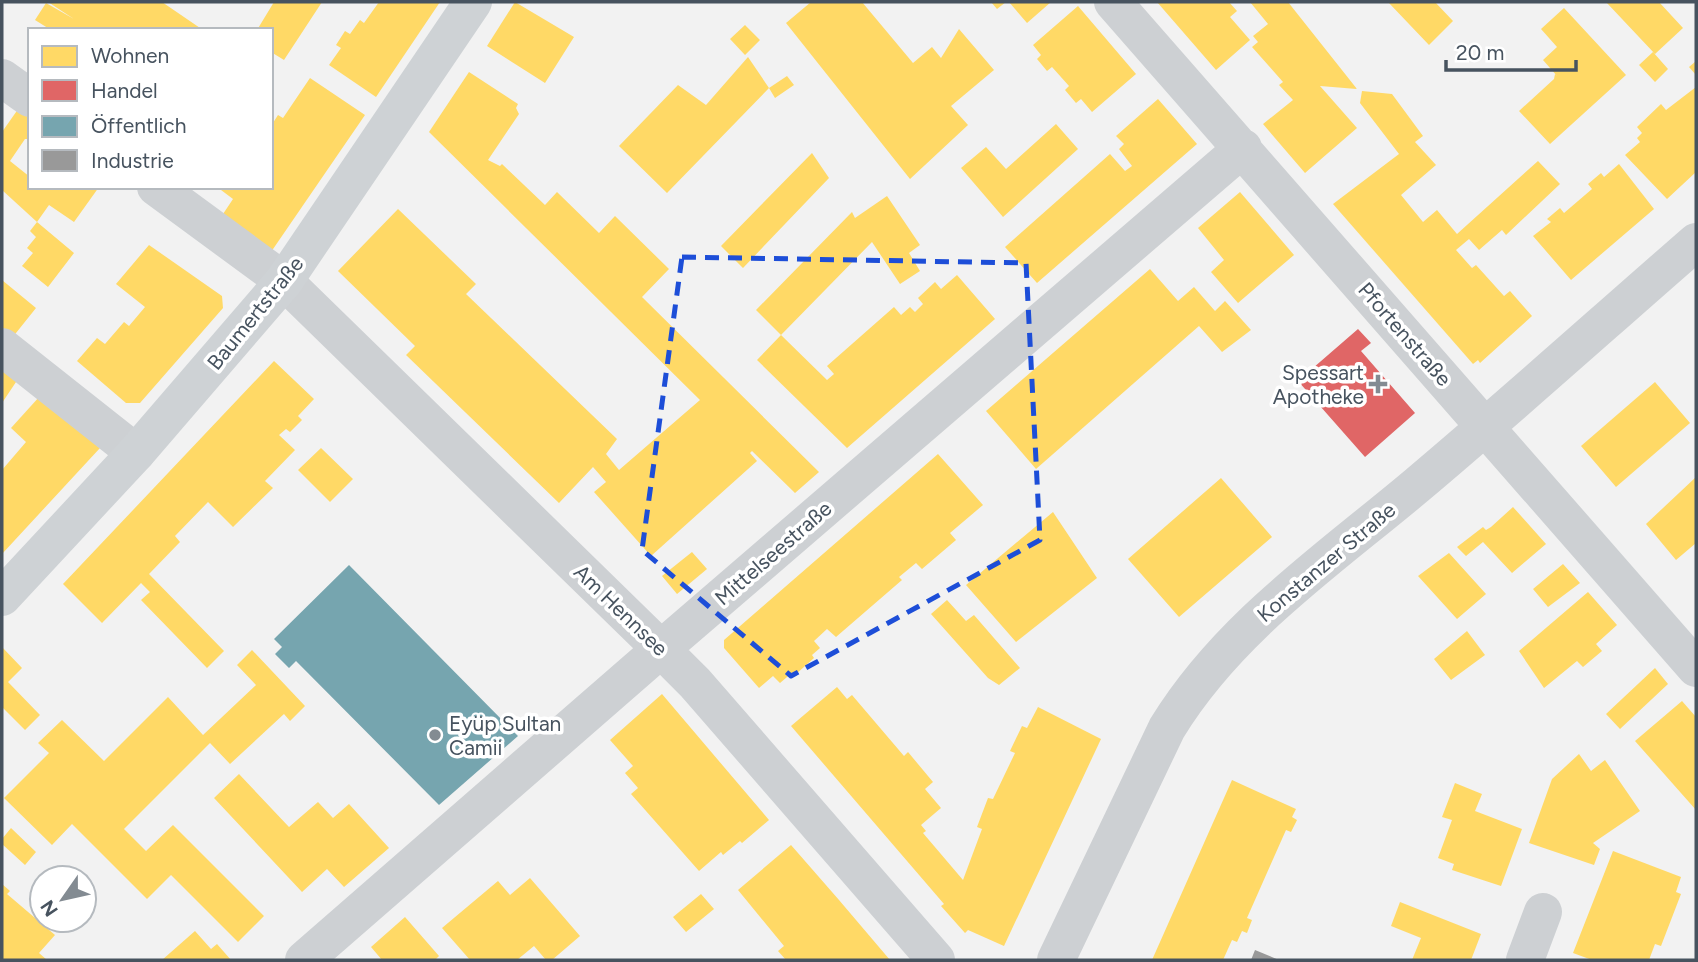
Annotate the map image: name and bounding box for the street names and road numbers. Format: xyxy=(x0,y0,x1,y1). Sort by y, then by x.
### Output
street label: Baumertstraße xyxy=(202,251,308,375)
street label: Pfortenstraße xyxy=(1353,277,1457,391)
street label: Mittelseestraße xyxy=(710,496,836,610)
street label: Konstanzer Straße xyxy=(1252,497,1400,627)
street label: Am Hennsee xyxy=(569,559,673,661)

